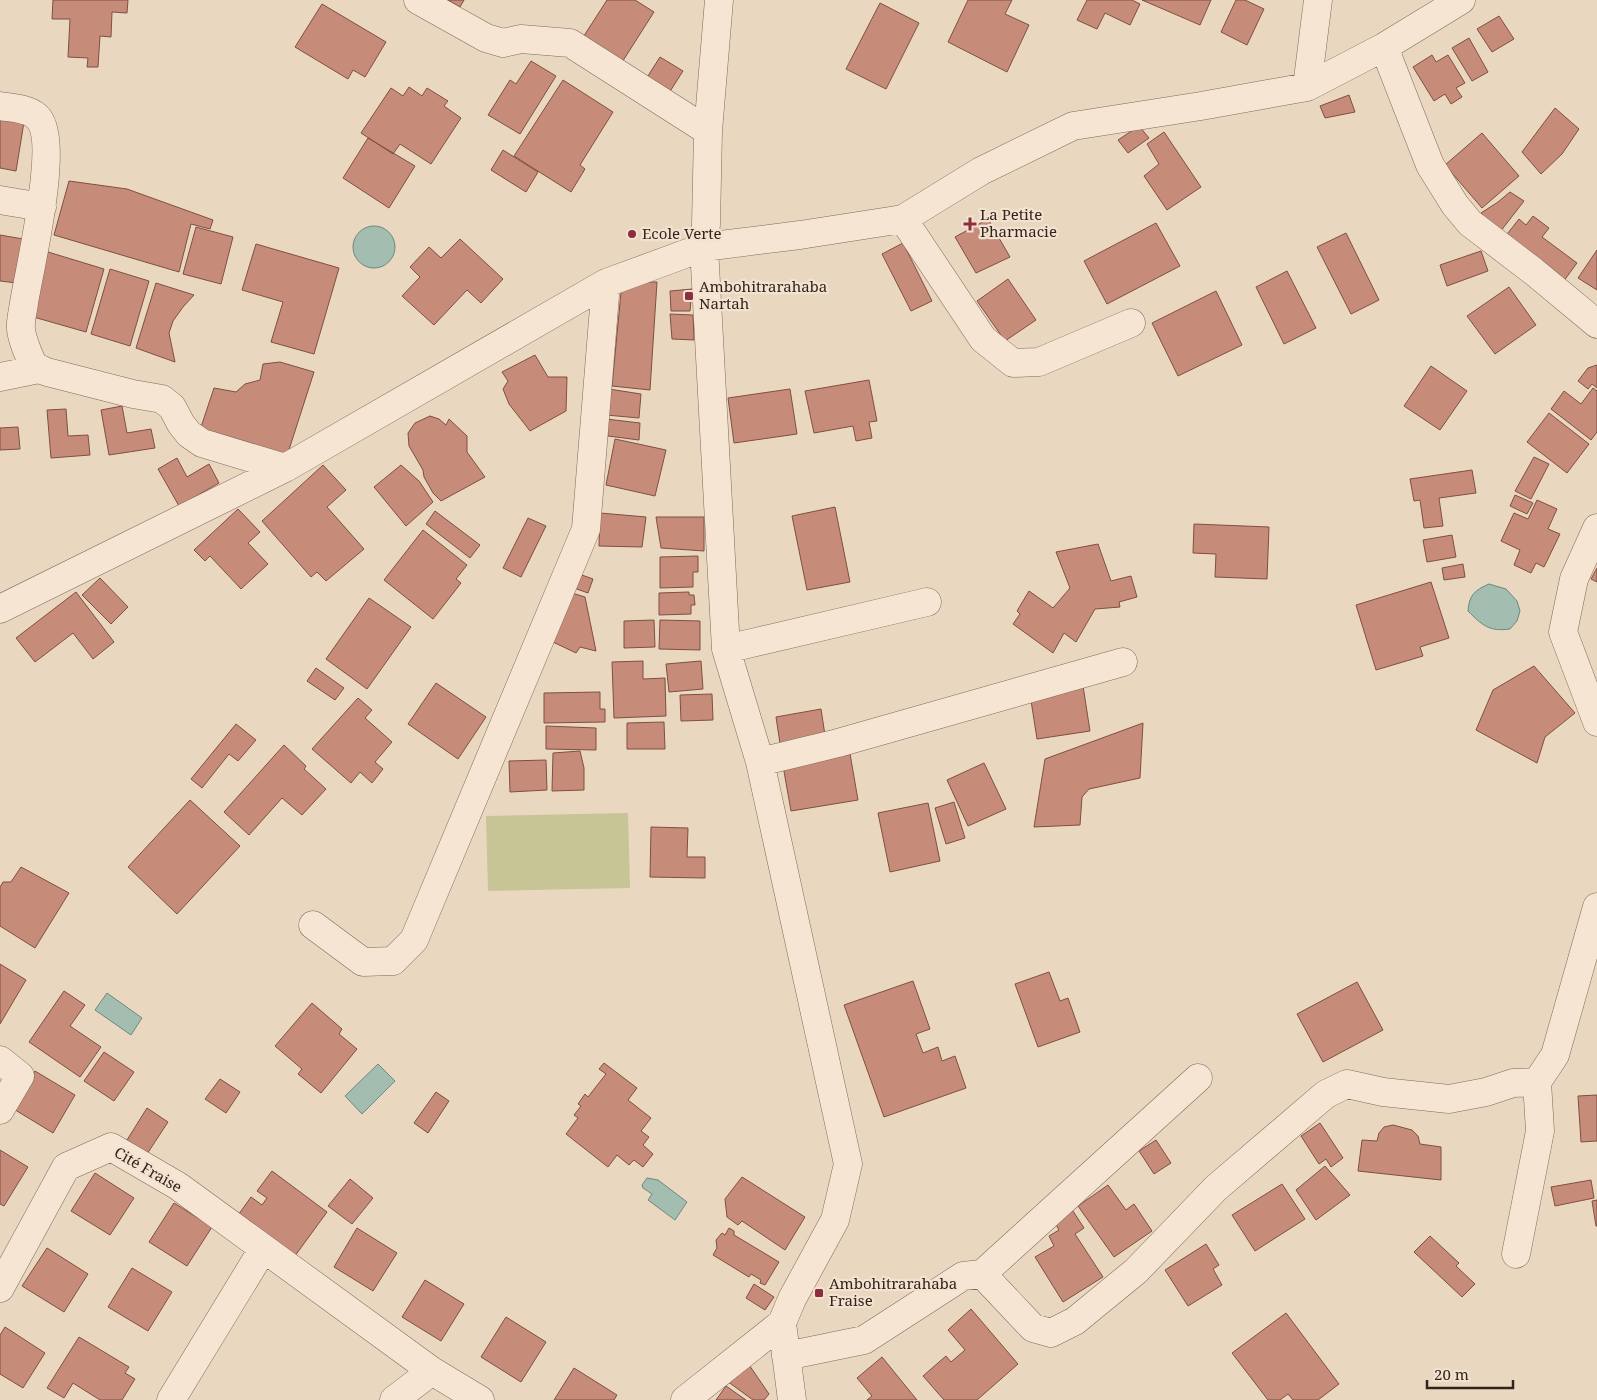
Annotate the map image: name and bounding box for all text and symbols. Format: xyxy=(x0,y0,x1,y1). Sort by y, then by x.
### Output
place label: La Petite Pharmacie xyxy=(980,204,1057,241)
marker: La Petite Pharmacie xyxy=(964,218,976,230)
place label: Ecole Verte xyxy=(642,223,722,243)
marker: Ecole Verte xyxy=(626,228,638,240)
place label: Ambohitrarahaba Nartah xyxy=(699,276,827,313)
marker: Ambohitrarahaba Nartah xyxy=(683,290,695,302)
street label: Cité Fraise xyxy=(111,1142,186,1197)
place label: Ambohitrarahaba Fraise xyxy=(829,1273,957,1310)
marker: Ambohitrarahaba Fraise xyxy=(813,1287,825,1299)
scale bar xyxy=(1427,1358,1513,1390)
text: 20 m xyxy=(1434,1364,1469,1384)

